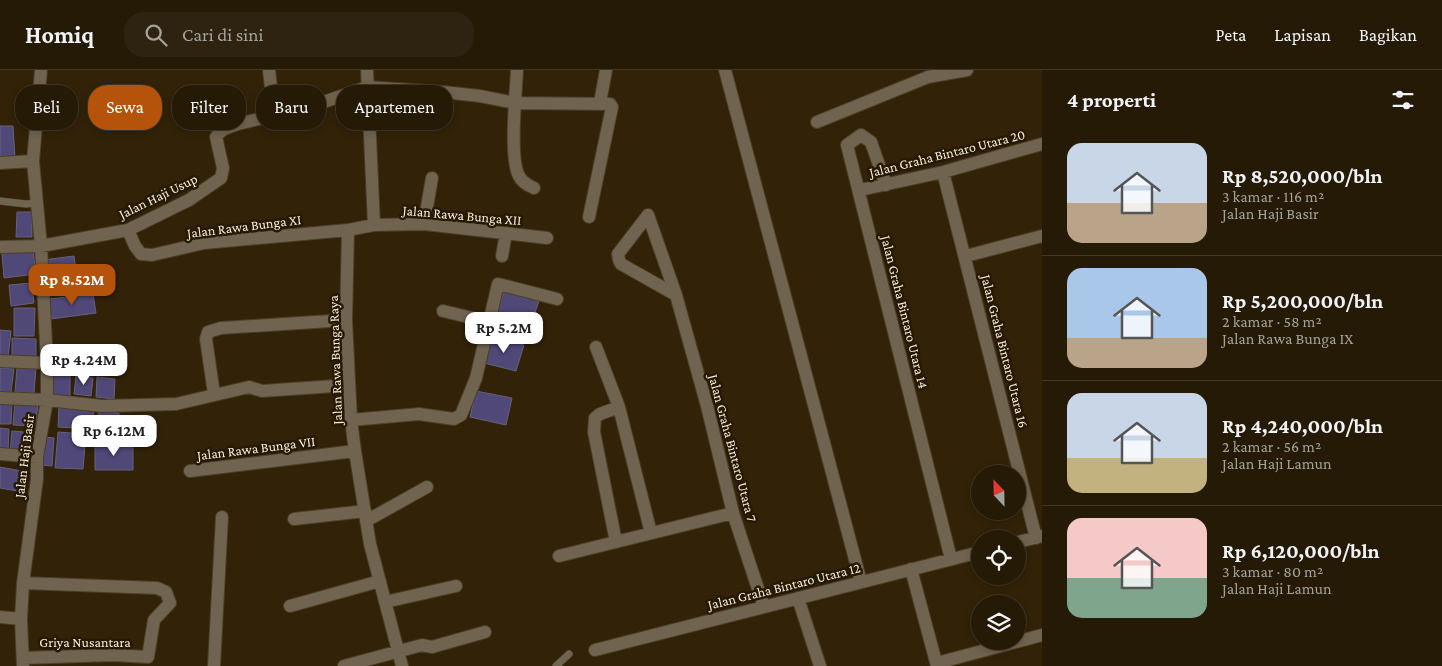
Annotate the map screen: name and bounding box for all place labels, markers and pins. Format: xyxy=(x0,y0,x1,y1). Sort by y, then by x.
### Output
pin: Rp 8.52M xyxy=(20,264,124,306)
pin: Rp 5.2M xyxy=(458,312,550,354)
pin: Rp 4.24M xyxy=(32,344,136,386)
pin: Rp 6.12M xyxy=(62,414,166,457)

